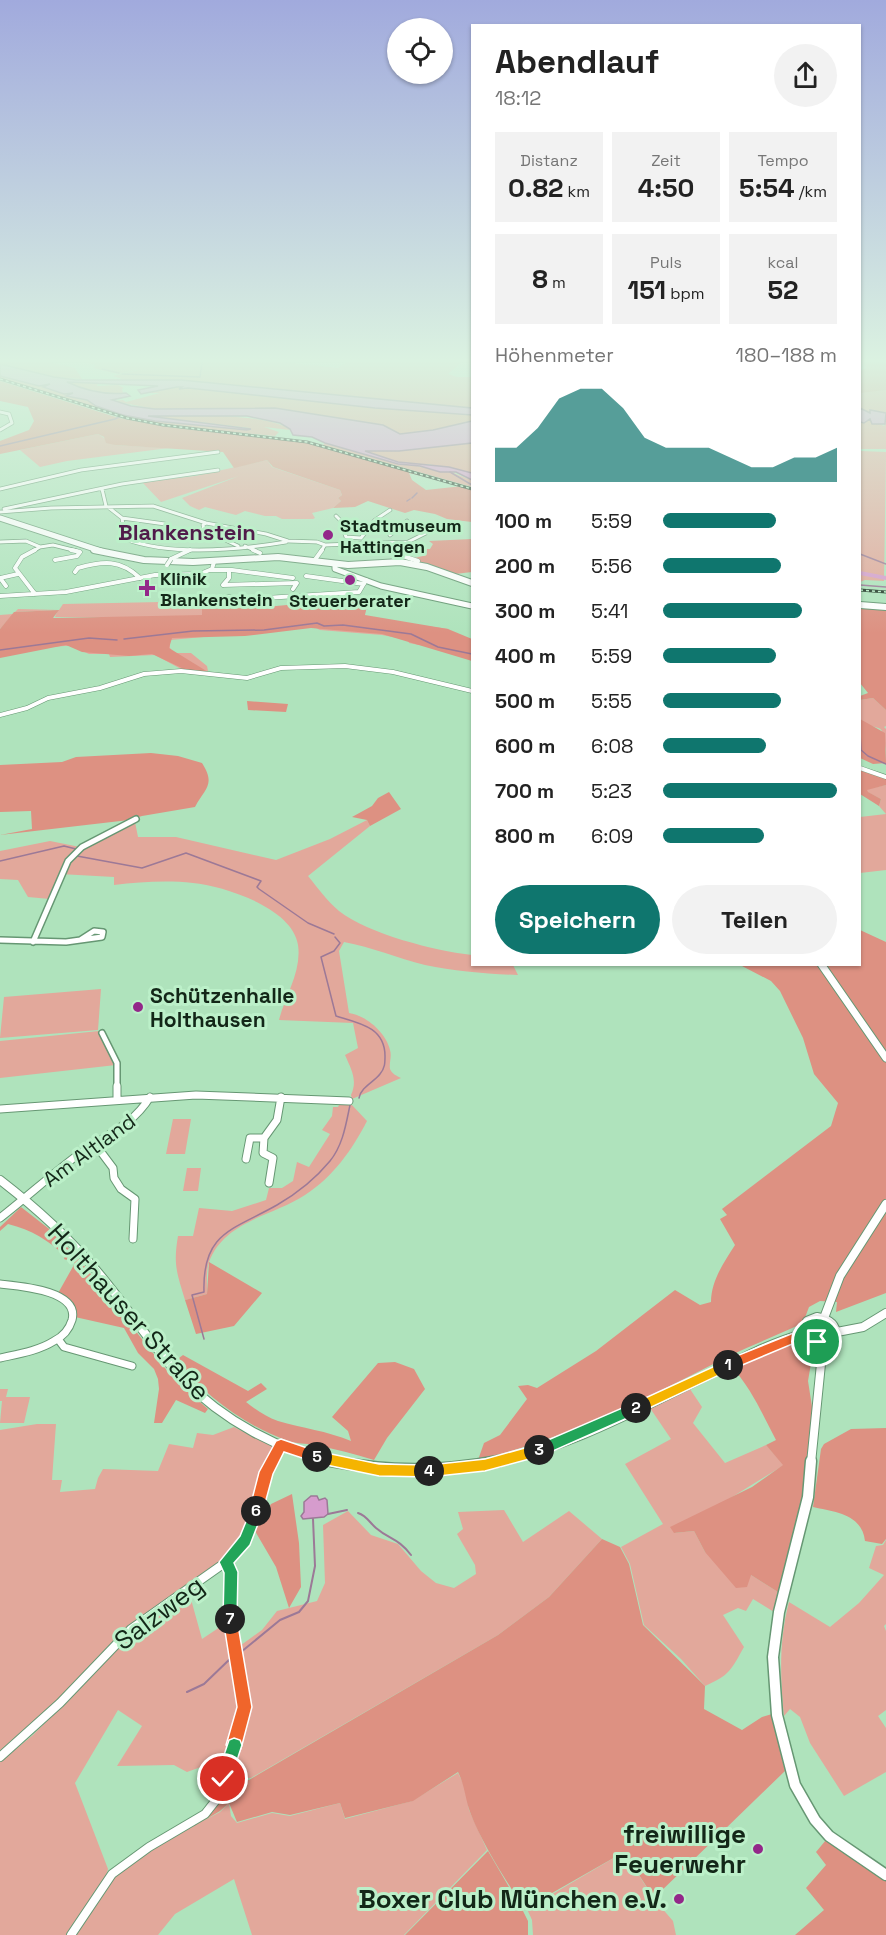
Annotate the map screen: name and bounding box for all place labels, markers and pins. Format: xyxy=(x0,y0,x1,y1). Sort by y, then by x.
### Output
place label: Stadtmuseum Hattingen xyxy=(340,514,462,558)
marker: Stadtmuseum Hattingen xyxy=(321,528,335,542)
place label: Klinik Blankenstein xyxy=(160,567,273,611)
marker: Steuerberater xyxy=(343,573,357,587)
marker: Klinik Blankenstein xyxy=(138,579,156,597)
place label: Steuerberater xyxy=(289,589,411,612)
place label: Schützenhalle Holthausen xyxy=(150,982,294,1033)
marker: Schützenhalle Holthausen xyxy=(131,1000,145,1014)
pin xyxy=(791,1316,842,1367)
pin: 1 xyxy=(713,1350,743,1380)
pin: 2 xyxy=(621,1393,651,1423)
pin: 3 xyxy=(524,1435,554,1465)
pin: 5 xyxy=(302,1442,332,1472)
pin: 4 xyxy=(414,1456,444,1486)
pin: 6 xyxy=(241,1496,271,1526)
pin: 7 xyxy=(215,1604,245,1634)
pin xyxy=(197,1753,248,1804)
place label: freiwillige Feuerwehr xyxy=(614,1817,746,1881)
marker: freiwillige Feuerwehr xyxy=(751,1842,765,1856)
place label: Boxer Club München e.V. xyxy=(359,1882,667,1916)
marker: Boxer Club München e.V. xyxy=(672,1892,686,1906)

